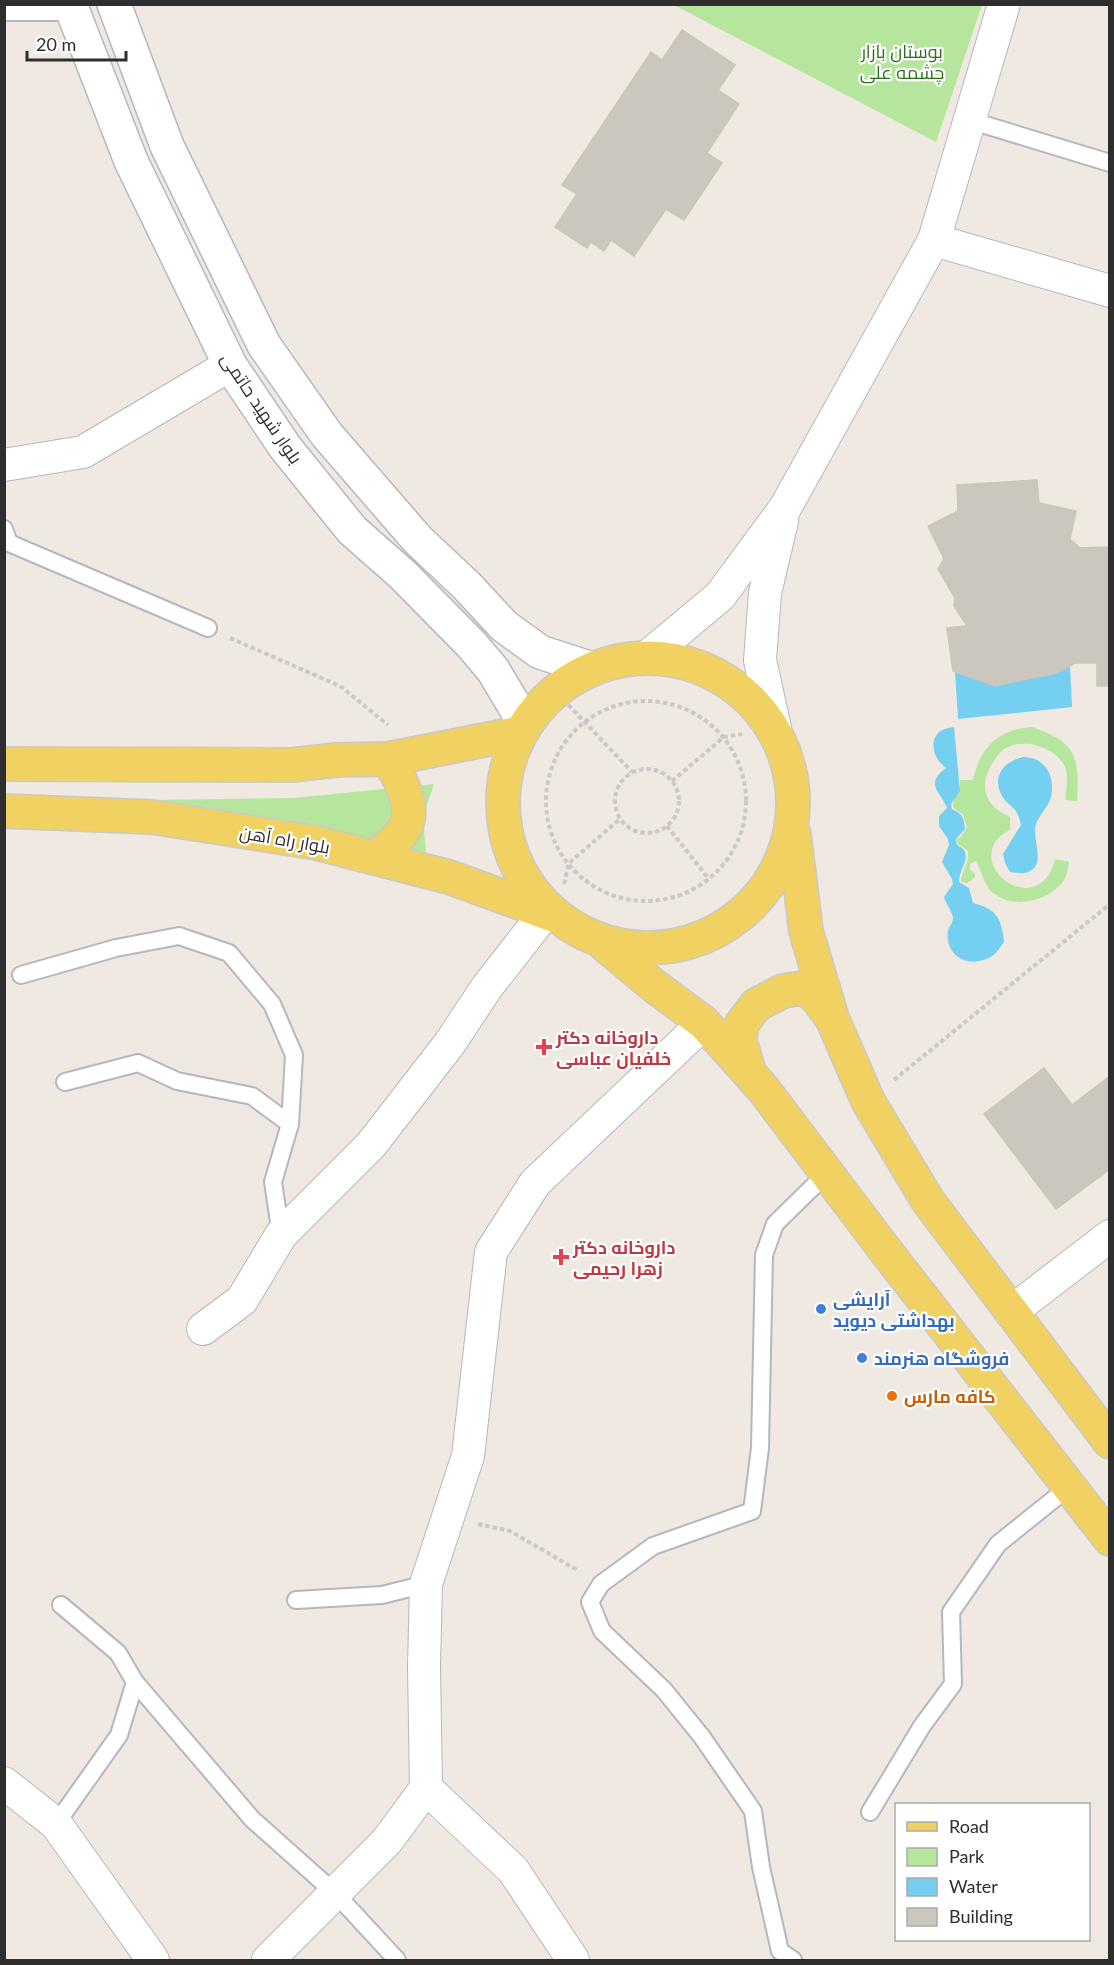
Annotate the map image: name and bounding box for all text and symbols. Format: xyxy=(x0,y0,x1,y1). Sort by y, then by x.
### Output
scale bar xyxy=(27,24,126,62)
text: 20 m xyxy=(36,33,76,55)
park label: بوستان بازار چشمه علی xyxy=(860,40,944,85)
street label: بلوار شهید حاتمی xyxy=(216,348,307,468)
street label: بلوار راه آهن xyxy=(238,820,332,859)
place label: داروخانه دکتر خلفیان عباسی xyxy=(555,1026,671,1070)
marker: داروخانه دکتر خلفیان عباسی xyxy=(537,1040,551,1054)
place label: داروخانه دکتر زهرا رحیمی xyxy=(572,1236,675,1280)
marker: داروخانه دکتر زهرا رحیمی xyxy=(554,1250,568,1264)
place label: آرایشی بهداشتی دیوید xyxy=(833,1288,955,1332)
marker: آرایشی بهداشتی دیوید xyxy=(814,1302,828,1316)
place label: فروشگاه هنرمند xyxy=(874,1347,1009,1370)
marker: فروشگاه هنرمند xyxy=(855,1351,869,1365)
place label: کافه مارس xyxy=(904,1385,996,1408)
marker: کافه مارس xyxy=(885,1389,899,1403)
legend xyxy=(895,1803,1090,1941)
text: Road xyxy=(949,1815,989,1837)
text: Park xyxy=(949,1845,985,1867)
text: Water xyxy=(949,1875,998,1897)
text: Building xyxy=(949,1905,1013,1927)

